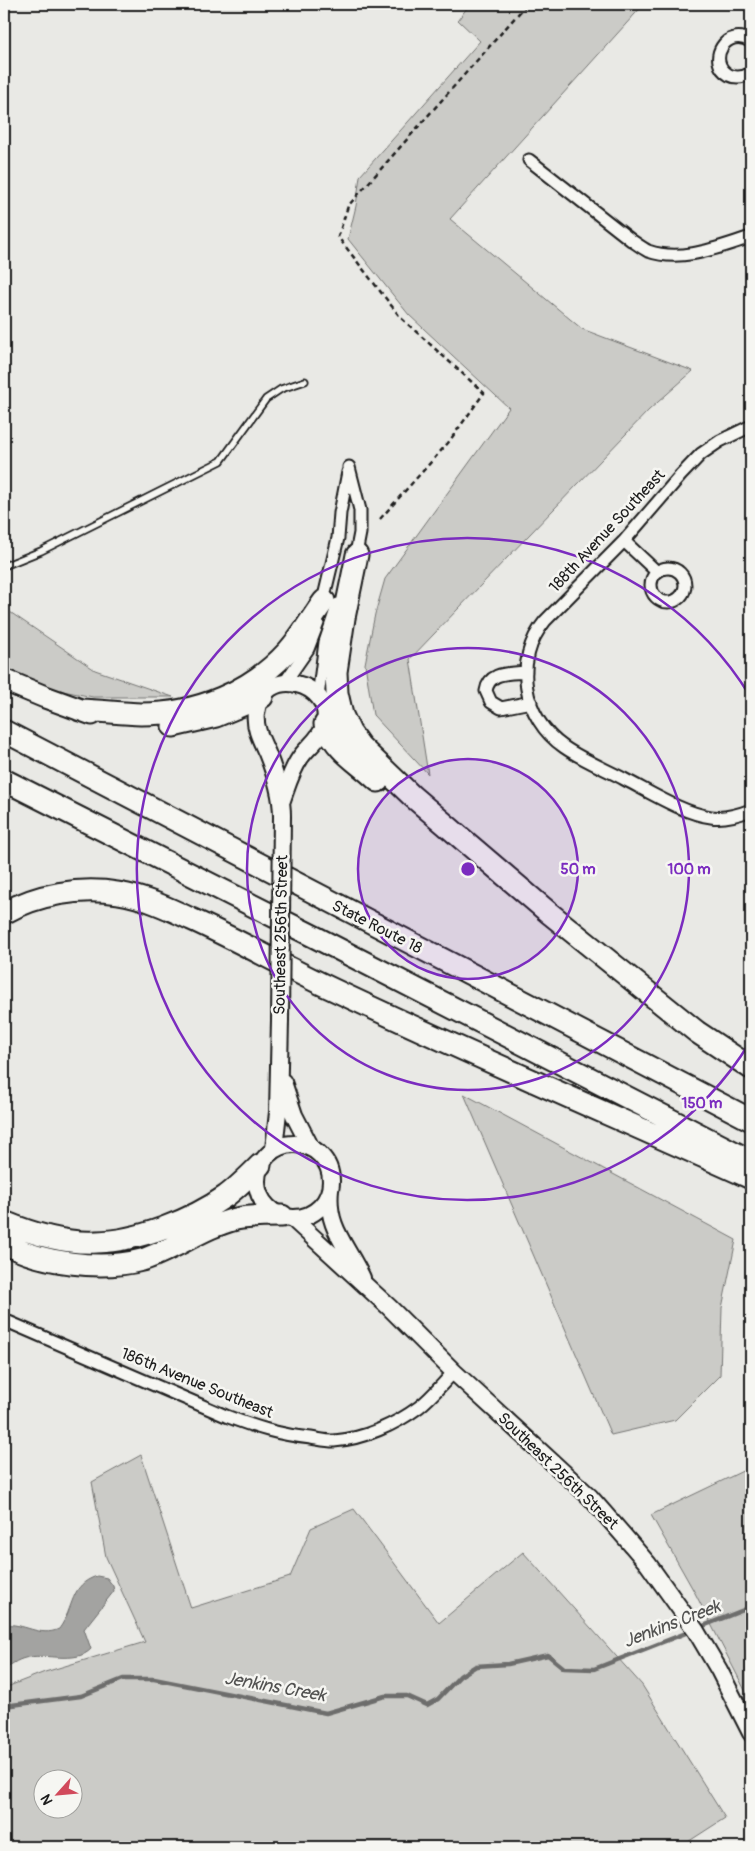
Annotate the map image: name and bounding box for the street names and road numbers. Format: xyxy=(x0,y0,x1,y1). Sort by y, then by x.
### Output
street label: 188th Avenue Southeast xyxy=(545,465,670,597)
street label: Southeast 256th Street xyxy=(270,854,292,1015)
street label: State Route 18 xyxy=(329,896,425,958)
street label: 186th Avenue Southeast xyxy=(118,1343,277,1423)
street label: Southeast 256th Street xyxy=(493,1408,623,1534)

